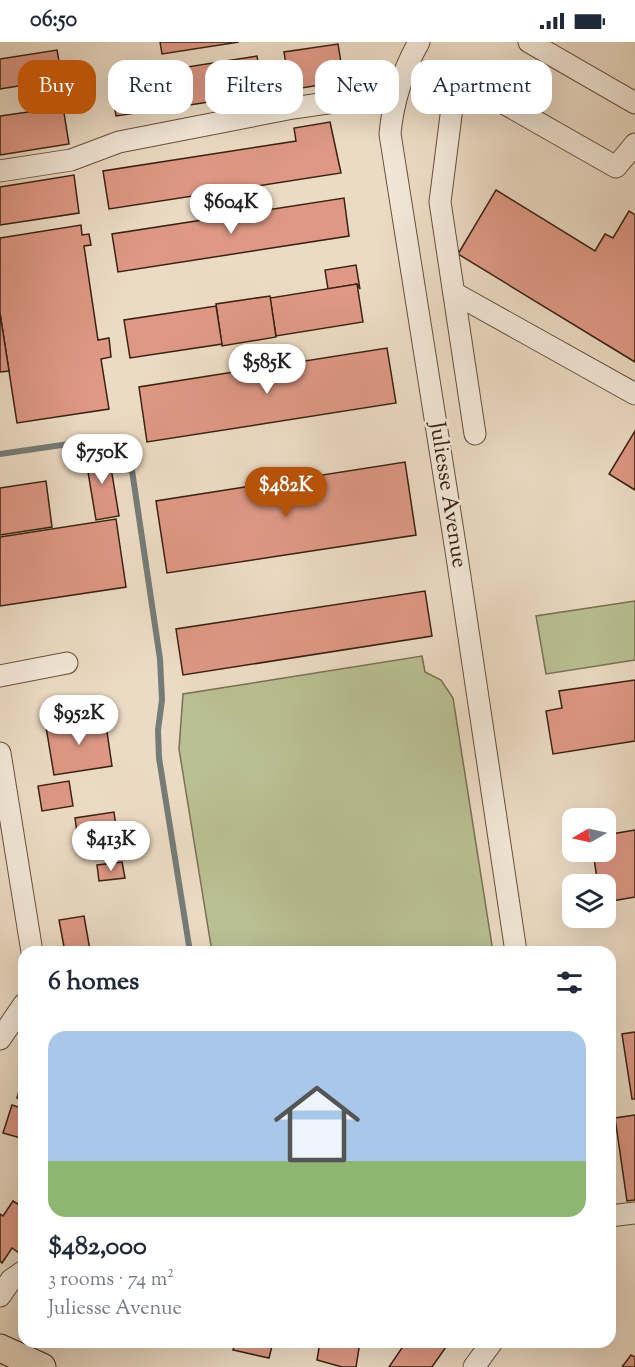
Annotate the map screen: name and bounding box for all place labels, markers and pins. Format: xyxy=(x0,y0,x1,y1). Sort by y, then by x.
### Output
pin: $604K xyxy=(189,184,273,235)
pin: $585K xyxy=(225,344,309,395)
pin: $750K xyxy=(60,434,144,485)
pin: $482K xyxy=(244,467,328,518)
pin: $952K xyxy=(37,695,121,746)
pin: $413K xyxy=(69,821,153,872)

